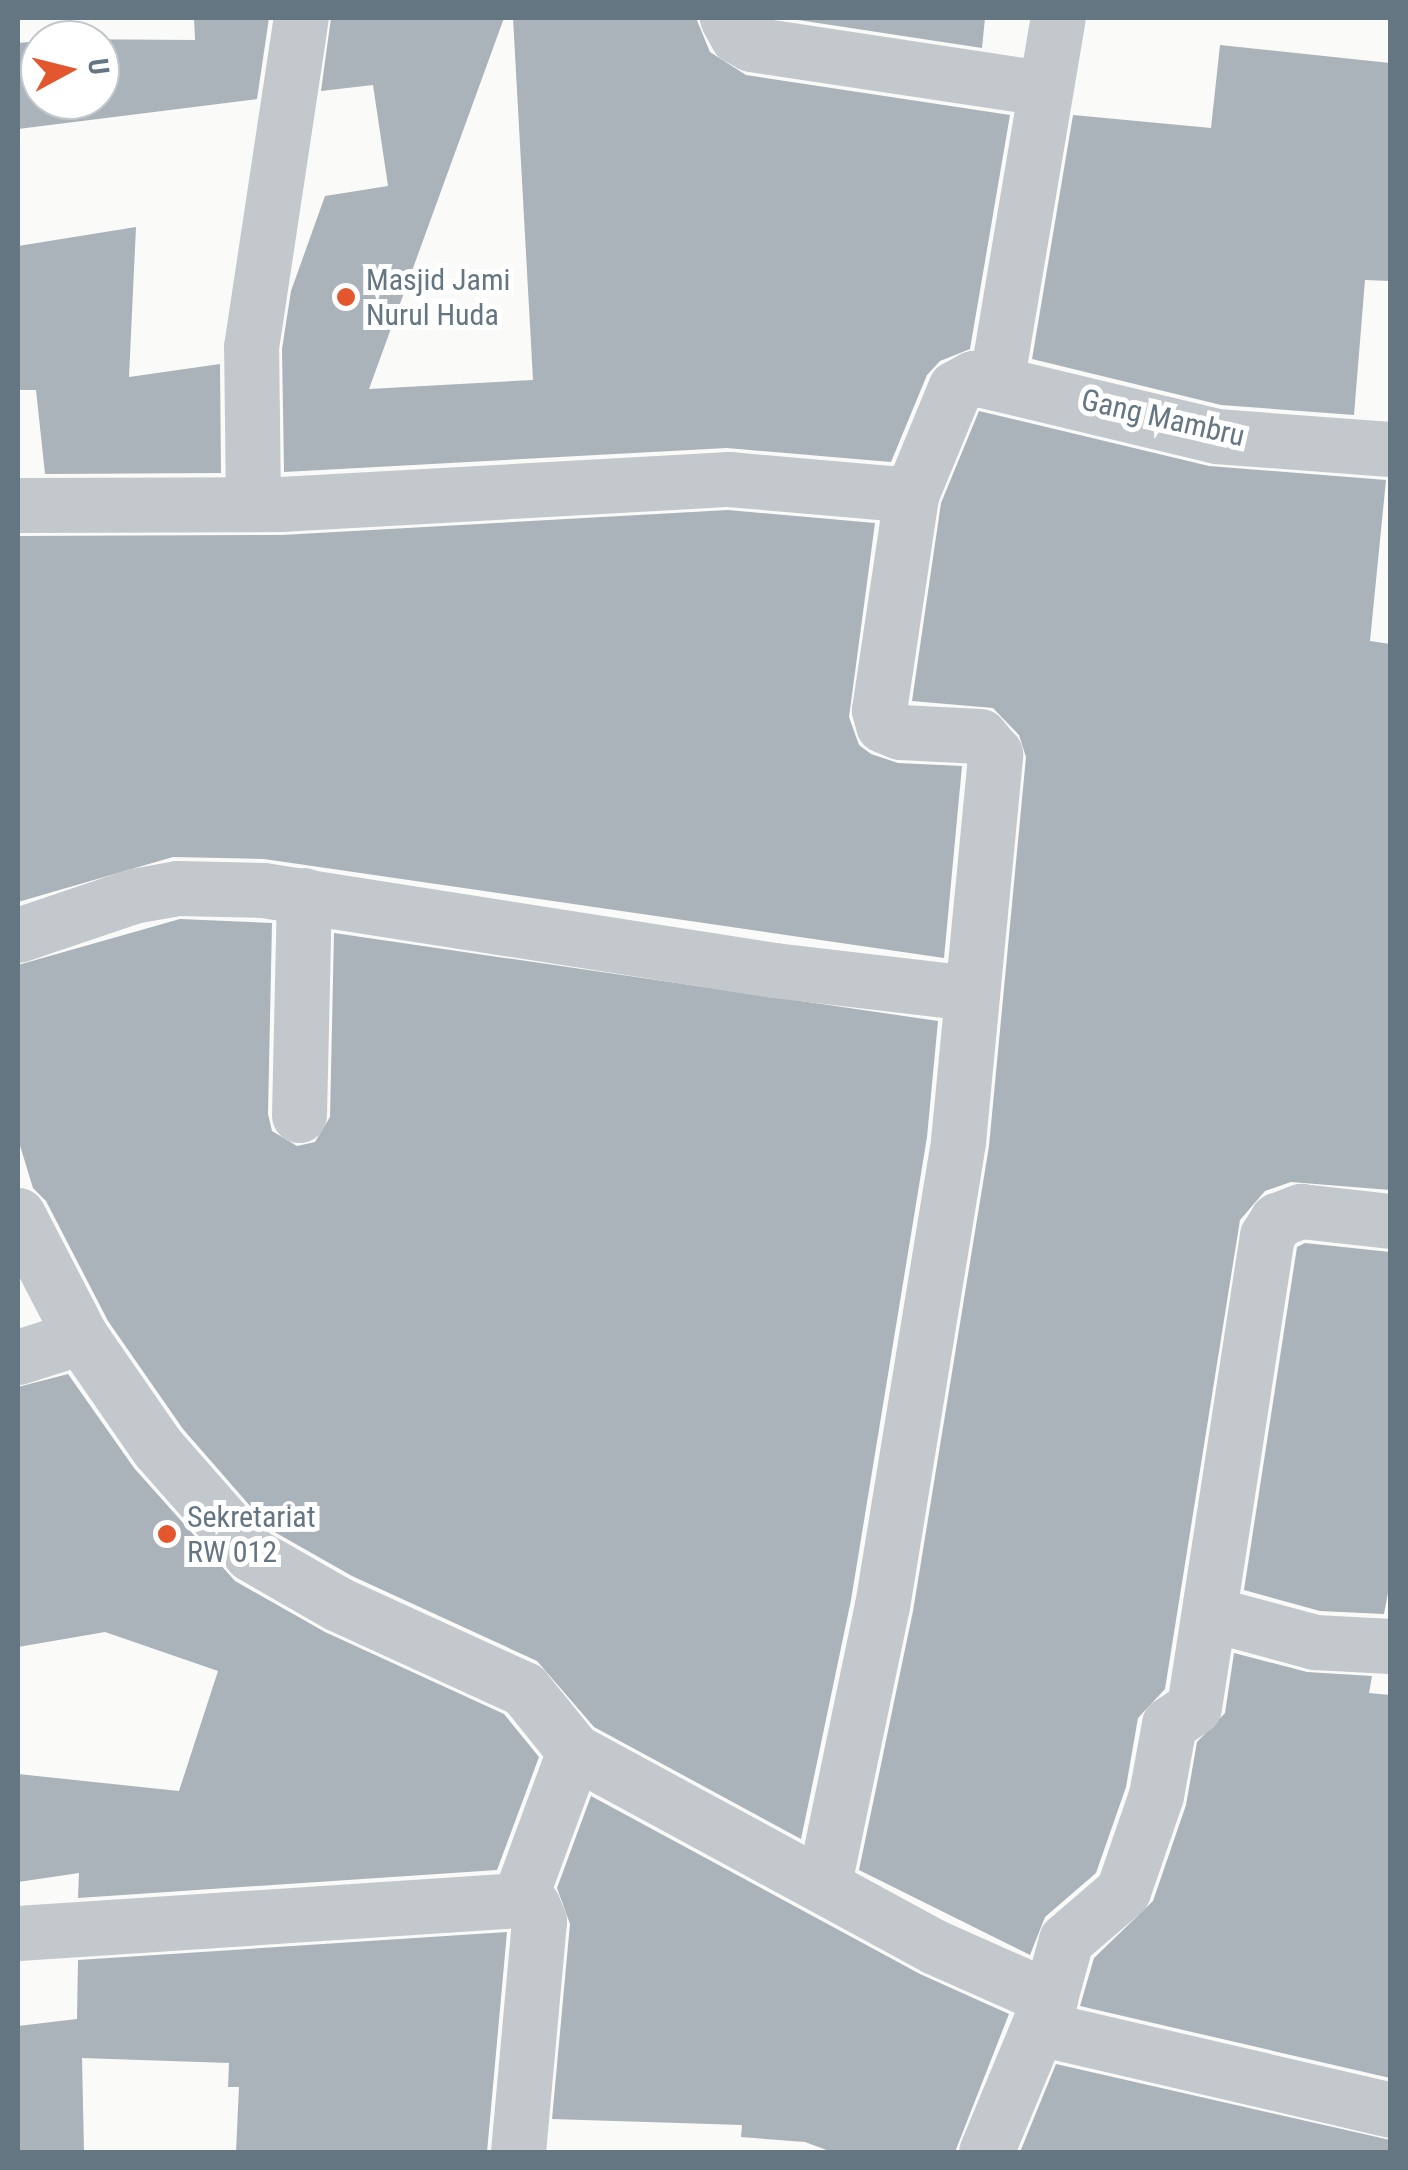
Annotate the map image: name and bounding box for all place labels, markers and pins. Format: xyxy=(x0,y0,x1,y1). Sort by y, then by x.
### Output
place label: Masjid Jami Nurul Huda xyxy=(366,262,510,332)
marker: Masjid Jami Nurul Huda xyxy=(335,286,357,308)
place label: Sekretariat RW 012 xyxy=(187,1499,316,1570)
marker: Sekretariat RW 012 xyxy=(156,1523,178,1545)

